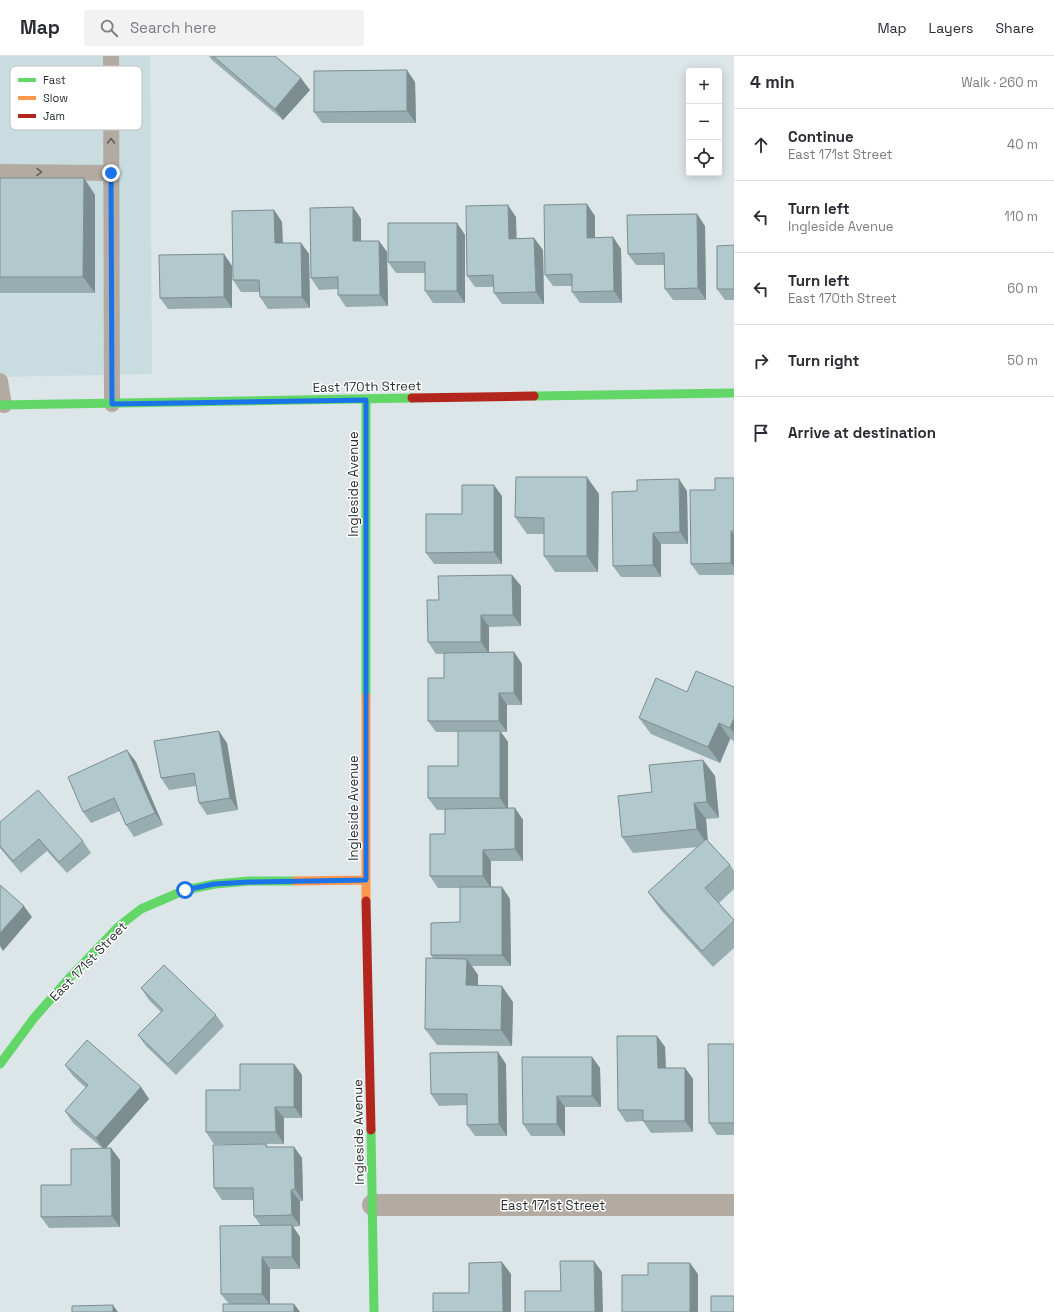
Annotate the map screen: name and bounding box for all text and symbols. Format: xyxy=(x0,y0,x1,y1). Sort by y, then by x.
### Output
search box xyxy=(84,10,364,46)
text: Map xyxy=(20,15,60,40)
icon: search xyxy=(98,17,120,39)
text: Search here xyxy=(130,18,216,37)
text: Map xyxy=(877,19,907,37)
text: Layers xyxy=(929,19,973,37)
text: Share xyxy=(995,19,1034,37)
legend xyxy=(10,66,142,130)
map controls xyxy=(686,68,722,176)
button: + xyxy=(686,68,722,104)
text: 4 min xyxy=(750,71,795,93)
text: Fast xyxy=(43,73,66,87)
text: Walk · 260 m xyxy=(961,74,1038,91)
text: Slow xyxy=(43,91,68,105)
button: − xyxy=(686,104,722,140)
text: Jam xyxy=(43,109,65,123)
text: Continue xyxy=(788,127,854,146)
icon: ahead xyxy=(750,134,772,156)
text: 40 m xyxy=(1007,136,1038,153)
one-way arrow xyxy=(107,138,115,144)
button: locate xyxy=(686,140,722,176)
text: East 171st Street xyxy=(788,146,893,163)
route end xyxy=(102,164,120,182)
one-way arrow xyxy=(36,168,42,176)
text: Turn left xyxy=(788,199,850,218)
icon: left xyxy=(750,206,772,228)
text: 110 m xyxy=(1004,208,1038,225)
text: Ingleside Avenue xyxy=(788,218,894,235)
text: Turn left xyxy=(788,271,850,290)
icon: left xyxy=(750,278,772,300)
text: 60 m xyxy=(1007,280,1038,297)
text: East 170th Street xyxy=(788,290,897,307)
icon: right xyxy=(750,350,772,372)
text: Turn right xyxy=(788,351,859,370)
text: 50 m xyxy=(1007,352,1038,369)
street label: East 170th Street xyxy=(312,377,422,396)
icon: arrive xyxy=(750,422,772,444)
text: Arrive at destination xyxy=(788,423,936,442)
street label: Ingleside Avenue xyxy=(345,431,362,537)
street label: Ingleside Avenue xyxy=(345,755,362,861)
route start xyxy=(176,881,194,899)
street label: East 171st Street xyxy=(46,918,131,1005)
street label: Ingleside Avenue xyxy=(349,1079,368,1185)
street label: East 171st Street xyxy=(501,1197,605,1214)

